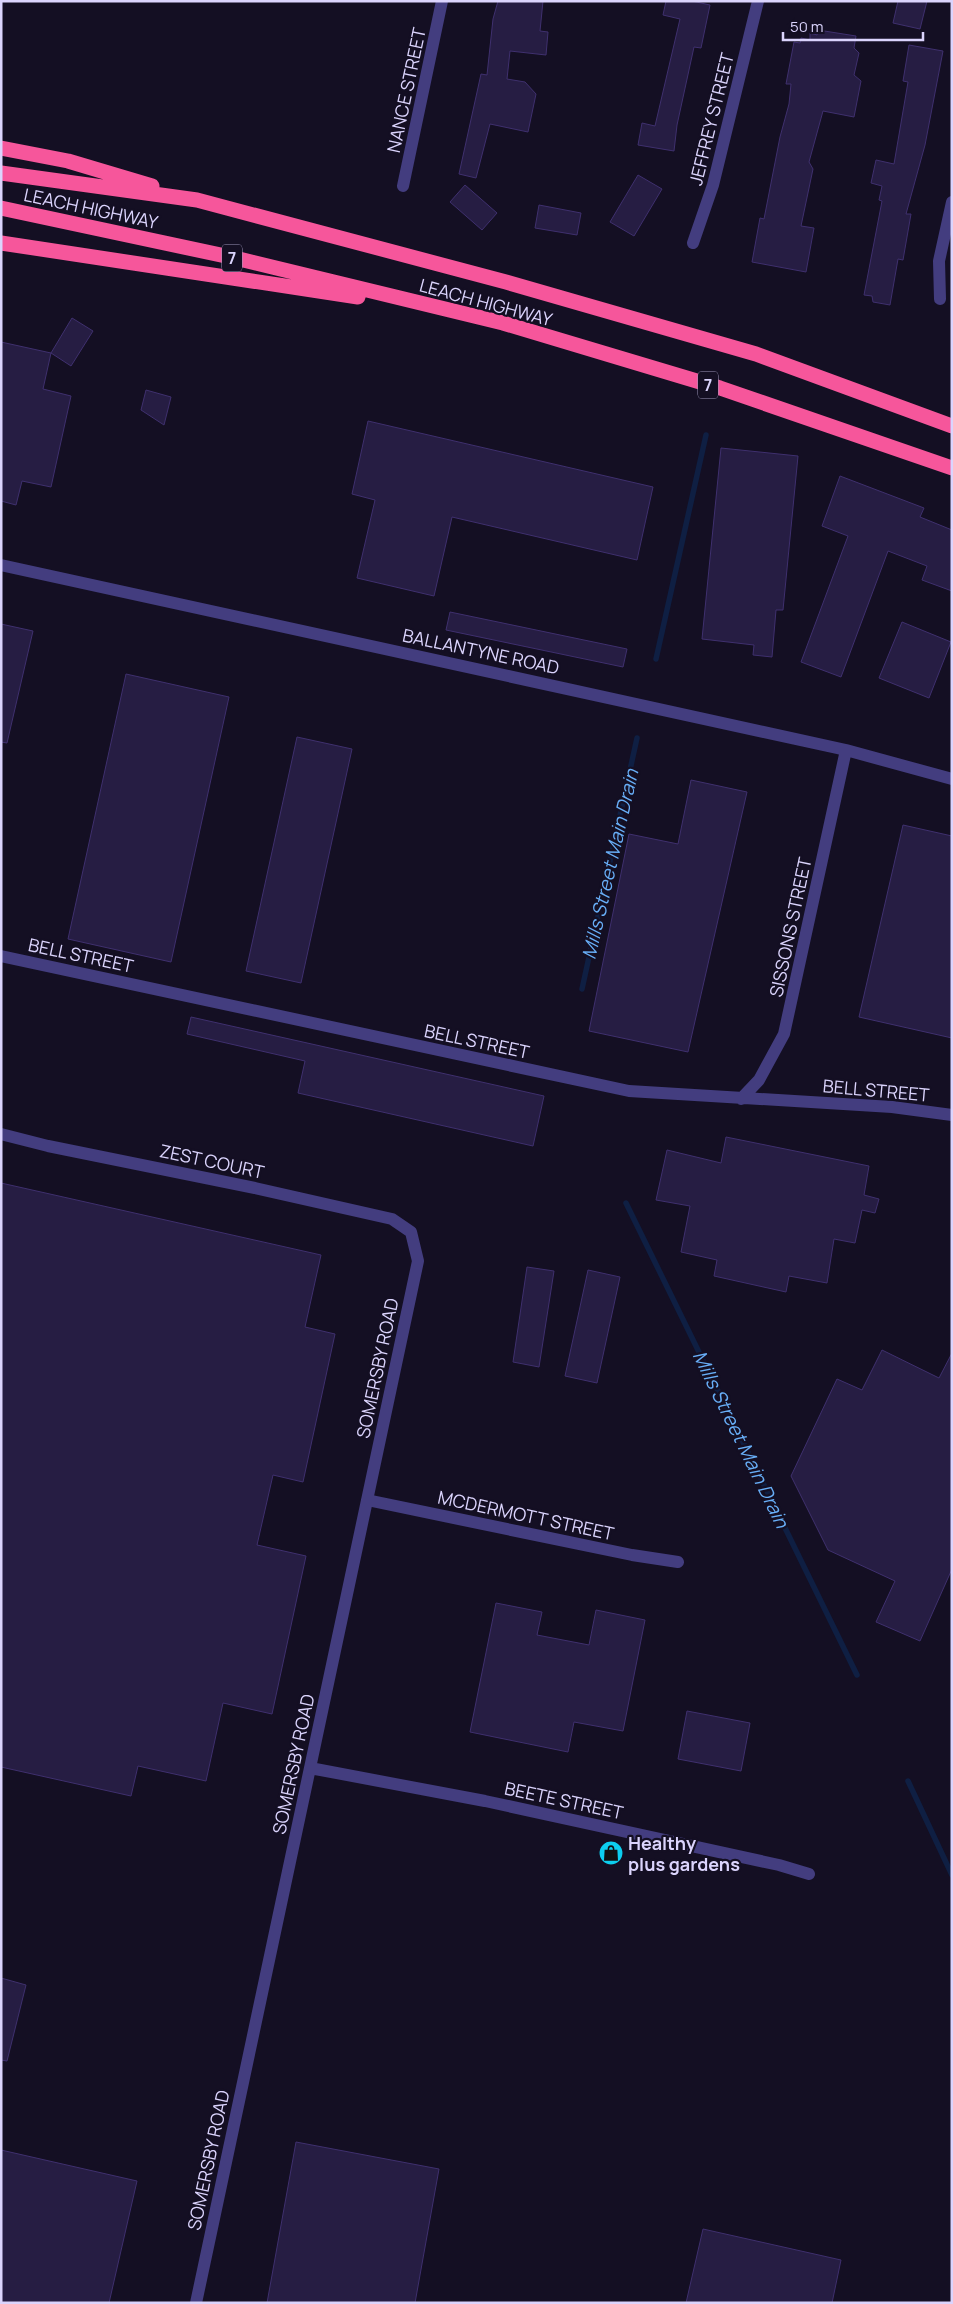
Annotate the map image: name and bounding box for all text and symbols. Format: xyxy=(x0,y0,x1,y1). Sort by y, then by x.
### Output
scale bar xyxy=(783,10,923,42)
text: 50 m xyxy=(790,16,824,37)
street label: NANCE STREET xyxy=(381,25,431,155)
street label: JEFFREY STREET xyxy=(683,50,739,188)
street label: LEACH HIGHWAY xyxy=(22,182,161,234)
road number: 7 xyxy=(222,244,242,272)
street label: LEACH HIGHWAY xyxy=(417,273,556,332)
road number: 7 xyxy=(698,372,718,398)
street label: BALLANTYNE ROAD xyxy=(400,623,562,679)
water label: Mills Street Main Drain xyxy=(575,766,645,962)
street label: SISSONS STREET xyxy=(763,855,817,999)
street label: BELL STREET xyxy=(26,932,136,978)
street label: BELL STREET xyxy=(422,1018,532,1064)
street label: BELL STREET xyxy=(822,1073,931,1107)
street label: ZEST COURT xyxy=(157,1138,267,1184)
street label: SOMERSBY ROAD xyxy=(350,1296,404,1440)
water label: Mills Street Main Drain xyxy=(687,1346,796,1533)
street label: MCDERMOTT STREET xyxy=(436,1485,617,1545)
street label: SOMERSBY ROAD xyxy=(266,1692,320,1836)
street label: BEETE STREET xyxy=(503,1776,626,1824)
place label: Healthy plus gardens xyxy=(628,1831,740,1876)
shop icon: Healthy plus gardens xyxy=(598,1840,624,1866)
street label: SOMERSBY ROAD xyxy=(181,2088,235,2232)

